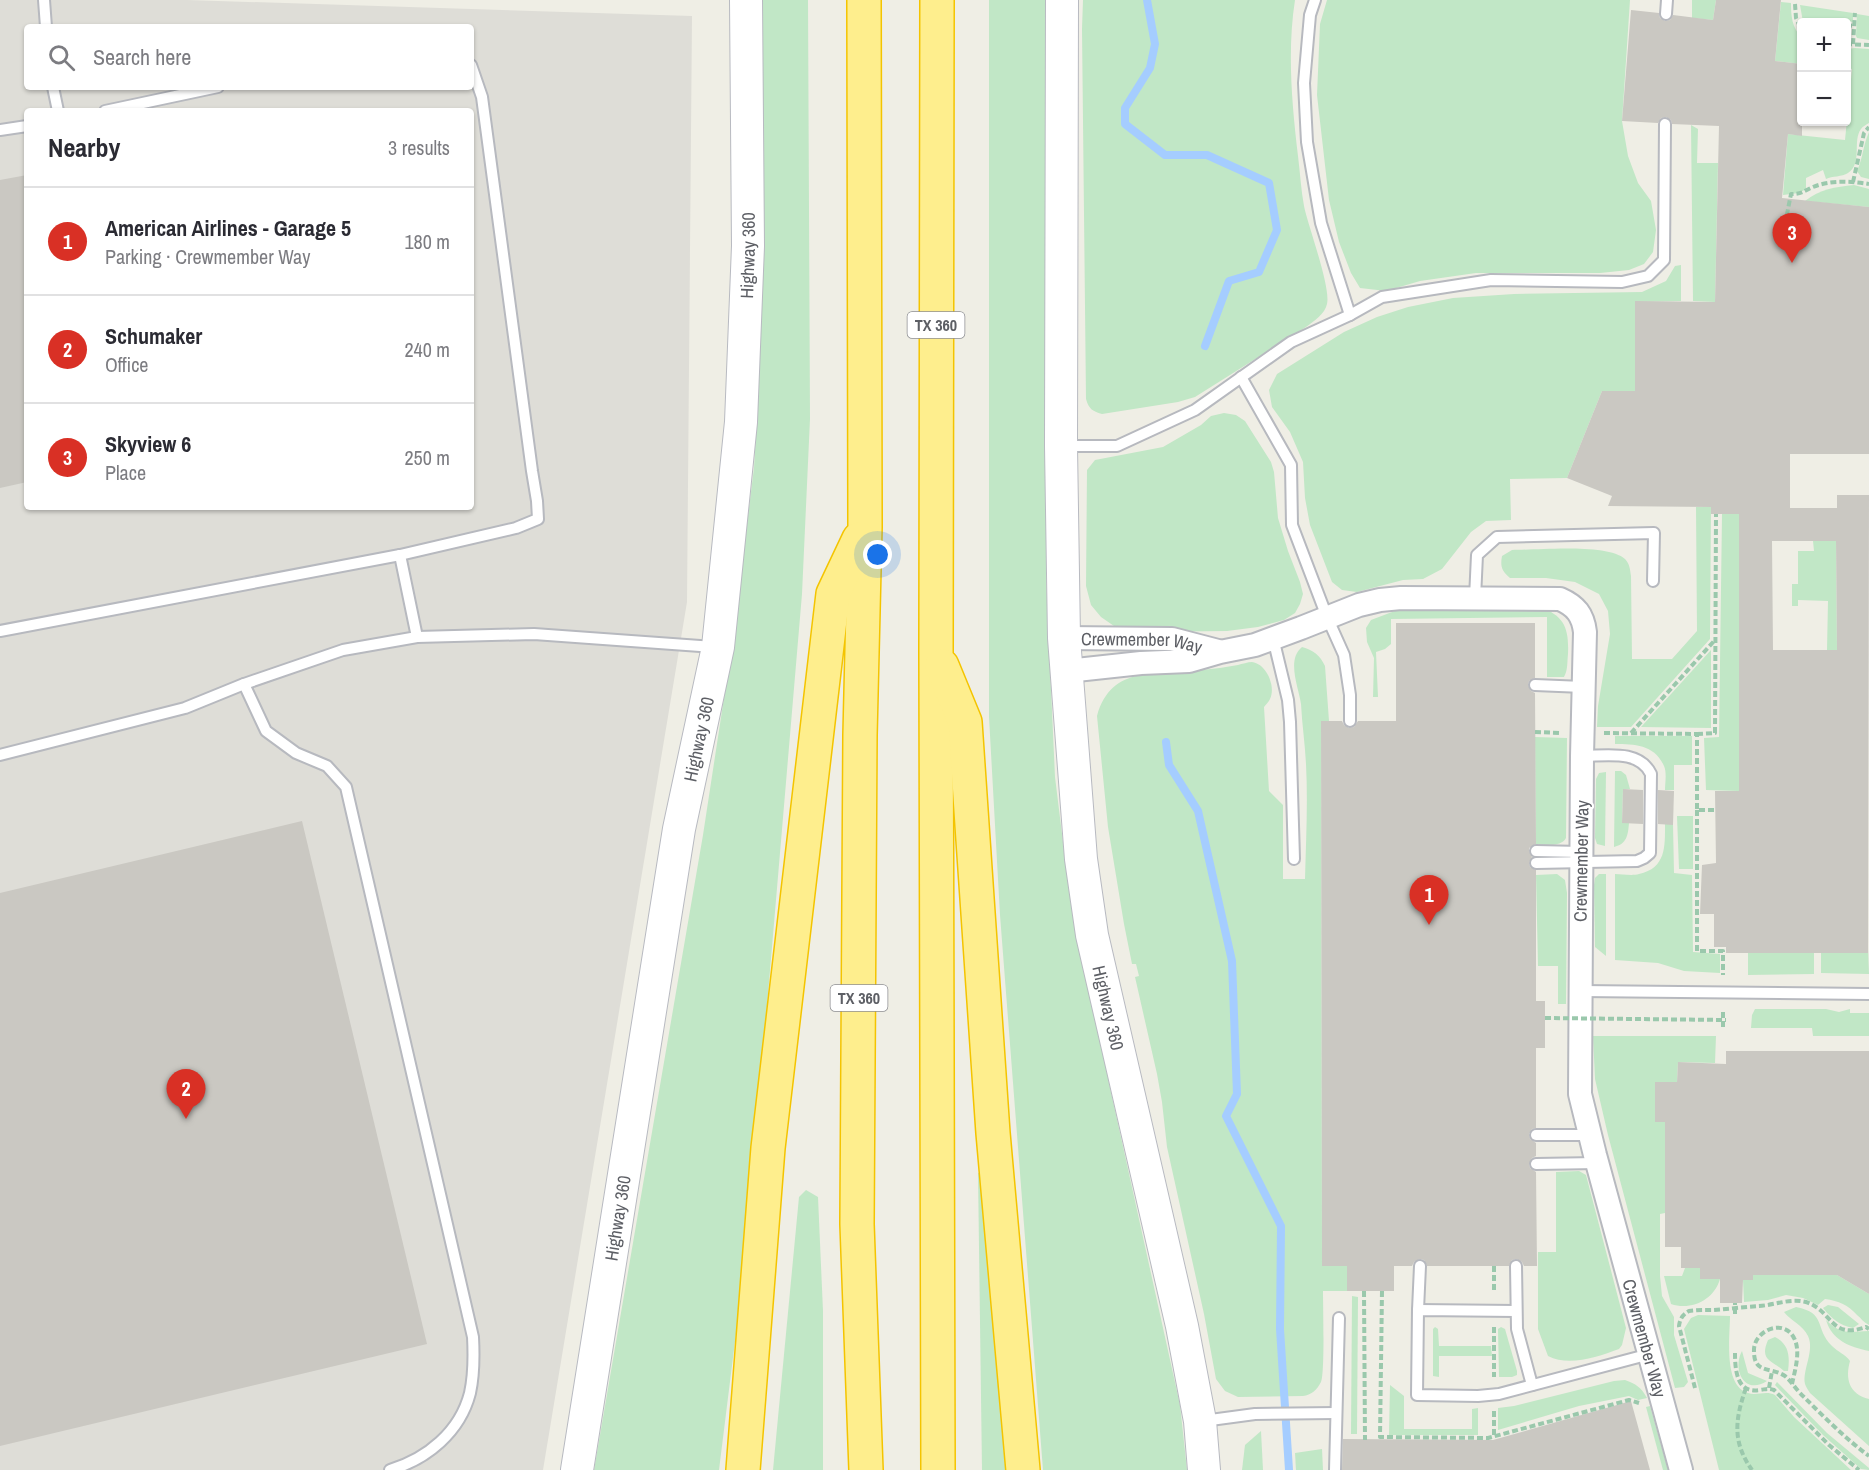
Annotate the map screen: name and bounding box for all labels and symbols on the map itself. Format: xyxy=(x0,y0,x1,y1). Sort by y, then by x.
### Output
street label: Highway 360 xyxy=(733,212,761,299)
pin: 3 xyxy=(1772,214,1812,263)
road number: TX 360 xyxy=(908,312,964,338)
your location xyxy=(863,540,892,569)
street label: Crewmember Way xyxy=(1081,626,1206,659)
street label: Highway 360 xyxy=(677,694,720,784)
street label: Crewmember Way xyxy=(1567,799,1595,922)
pin: 1 xyxy=(1410,876,1448,925)
street label: Highway 360 xyxy=(1087,963,1131,1052)
road number: TX 360 xyxy=(830,985,888,1011)
pin: 2 xyxy=(166,1070,206,1119)
street label: Highway 360 xyxy=(598,1174,636,1263)
street label: Crewmember Way xyxy=(1617,1276,1673,1401)

